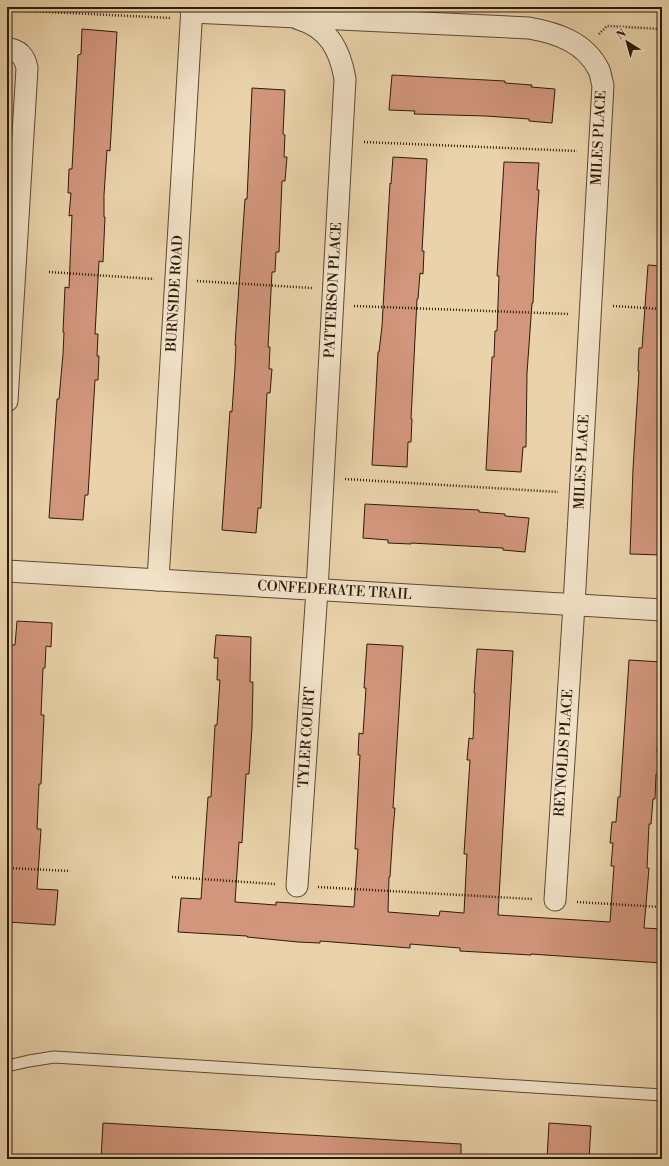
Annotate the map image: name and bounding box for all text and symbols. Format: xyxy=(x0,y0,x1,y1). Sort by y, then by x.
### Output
north arrow xyxy=(607,22,647,62)
text: N xyxy=(614,26,630,43)
street label: MILES PLACE xyxy=(588,90,610,186)
street label: PATTERSON PLACE xyxy=(321,222,346,359)
street label: BURNSIDE ROAD xyxy=(162,234,187,353)
street label: MILES PLACE xyxy=(571,414,593,510)
street label: CONFEDERATE TRAIL xyxy=(257,577,412,604)
street label: TYLER COURT xyxy=(295,686,319,788)
street label: REYNOLDS PLACE xyxy=(551,688,577,818)

